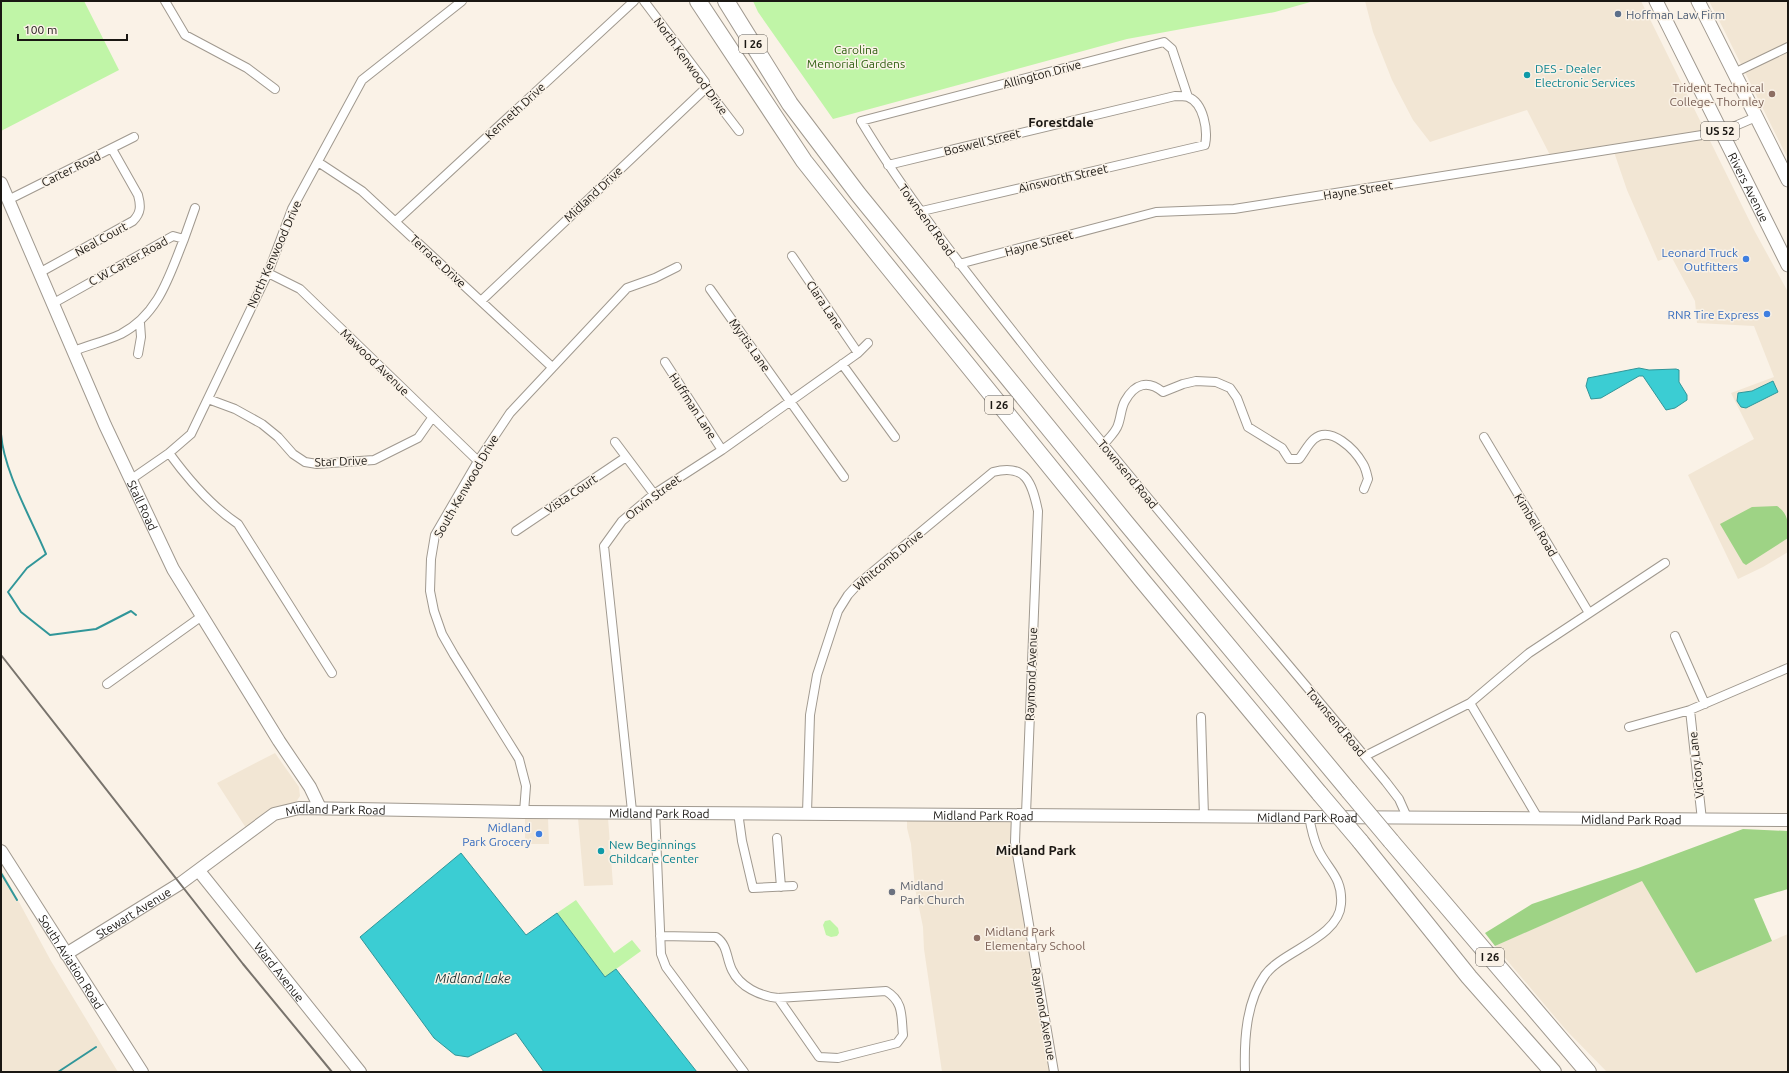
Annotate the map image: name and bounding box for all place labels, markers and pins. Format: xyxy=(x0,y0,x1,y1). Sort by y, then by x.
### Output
place label: Hoffman Law Firm xyxy=(1626,8,1725,21)
marker: Hoffman Law Firm xyxy=(1613,9,1623,19)
place label: DES - Dealer Electronic Services xyxy=(1535,62,1635,89)
marker: DES - Dealer Electronic Services xyxy=(1522,70,1532,80)
place label: Trident Technical College- Thornley xyxy=(1669,81,1764,108)
marker: Trident Technical College- Thornley xyxy=(1767,89,1777,99)
place label: Leonard Truck Outfitters xyxy=(1662,246,1738,273)
marker: Leonard Truck Outfitters xyxy=(1741,254,1751,264)
place label: RNR Tire Express xyxy=(1667,308,1759,321)
marker: RNR Tire Express xyxy=(1762,309,1772,319)
place label: Midland Park Grocery xyxy=(462,821,531,848)
marker: Midland Park Grocery xyxy=(534,829,544,839)
place label: New Beginnings Childcare Center xyxy=(609,838,699,865)
marker: New Beginnings Childcare Center xyxy=(596,846,606,856)
place label: Midland Park Church xyxy=(900,879,965,906)
marker: Midland Park Church xyxy=(887,887,897,897)
place label: Midland Park Elementary School xyxy=(985,925,1085,952)
marker: Midland Park Elementary School xyxy=(972,933,982,943)

